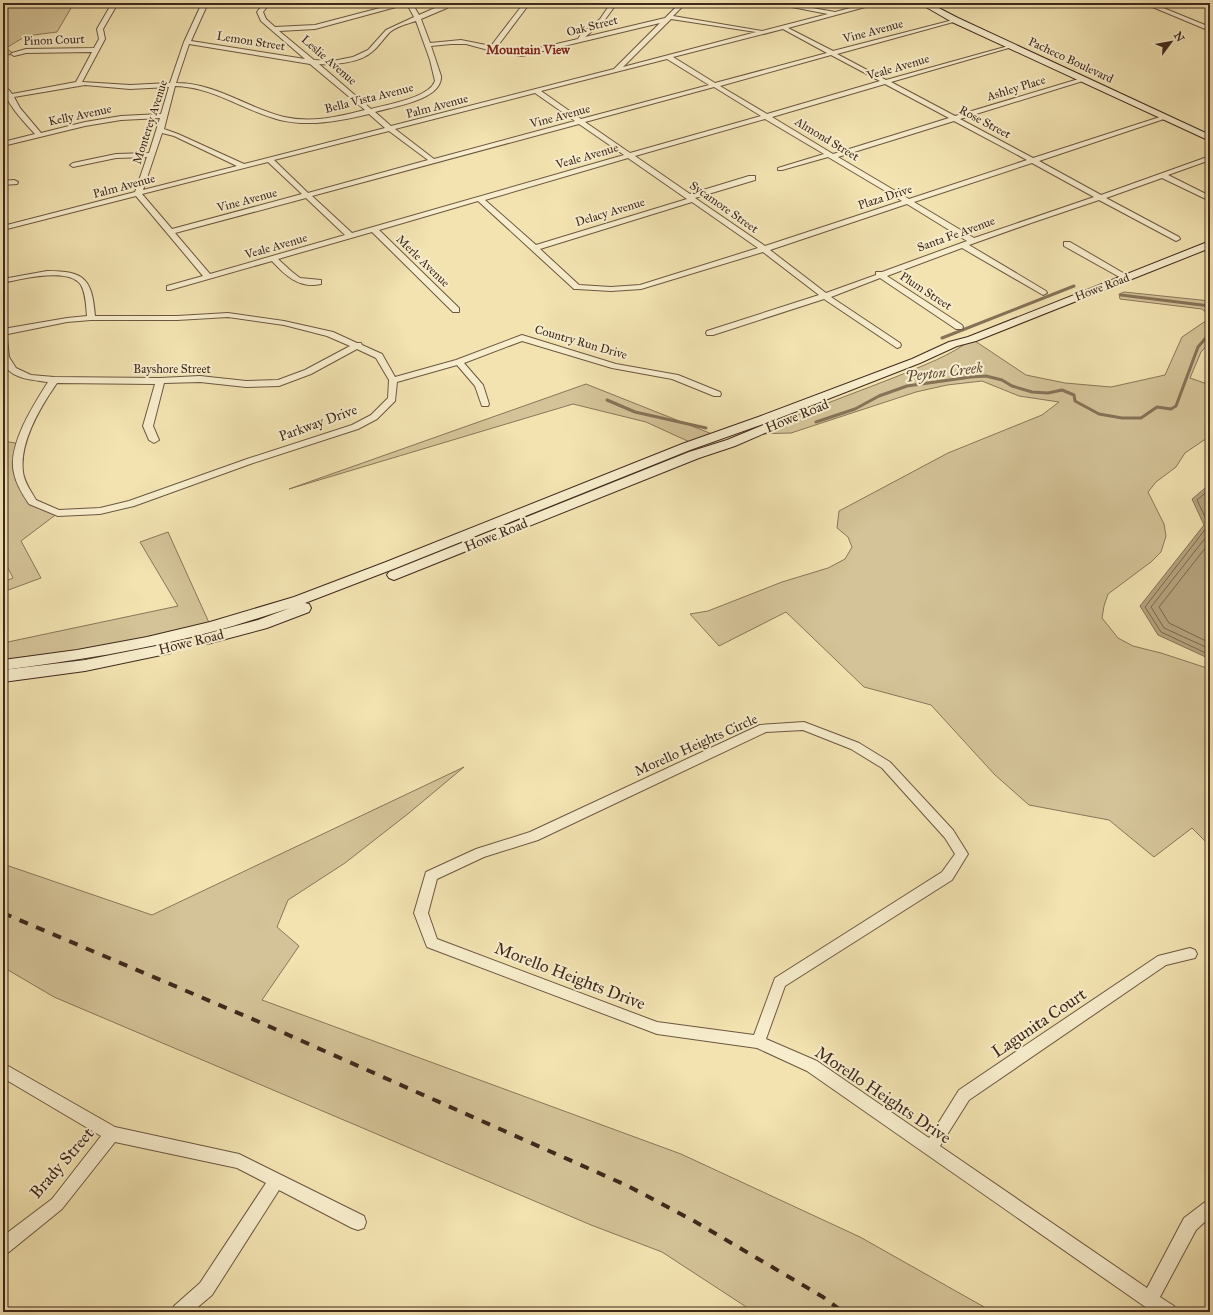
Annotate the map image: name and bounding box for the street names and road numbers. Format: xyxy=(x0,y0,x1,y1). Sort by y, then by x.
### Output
street label: Oak Street xyxy=(565,13,620,39)
street label: Vine Avenue xyxy=(840,16,905,46)
street label: Lemon Street xyxy=(216,29,287,53)
street label: Pinon Court xyxy=(23,32,86,48)
street label: Leslie Avenue xyxy=(299,32,359,88)
street label: Pacheco Boulevard xyxy=(1026,34,1116,86)
street label: Veale Avenue xyxy=(864,51,931,83)
street label: Ashley Place xyxy=(984,72,1047,104)
street label: Monterey Avenue xyxy=(130,78,170,166)
street label: Bella Vista Avenue xyxy=(323,80,415,116)
street label: Palm Avenue xyxy=(404,91,470,121)
street label: Vine Avenue xyxy=(527,101,592,131)
street label: Kelly Avenue xyxy=(47,102,113,128)
street label: Rose Street xyxy=(957,103,1014,142)
street label: Almond Street xyxy=(791,114,862,164)
street label: Veale Avenue xyxy=(553,140,620,172)
street label: Palm Avenue xyxy=(91,171,157,201)
street label: Sycamore Street xyxy=(687,178,762,236)
street label: Plaza Drive xyxy=(856,182,914,212)
street label: Vine Avenue xyxy=(214,185,279,215)
street label: Delacy Avenue xyxy=(573,195,647,229)
street label: Santa Fe Avenue xyxy=(915,213,997,255)
street label: Veale Avenue xyxy=(242,230,309,262)
street label: Merle Avenue xyxy=(393,232,453,290)
street label: Plum Street xyxy=(897,269,955,313)
street label: Howe Road xyxy=(1073,270,1131,304)
street label: Country Run Drive xyxy=(533,322,629,362)
street label: Bayshore Street xyxy=(133,362,211,376)
street label: Howe Road xyxy=(763,396,831,436)
street label: Parkway Drive xyxy=(277,401,360,445)
street label: Howe Road xyxy=(462,515,530,555)
street label: Howe Road xyxy=(157,626,225,658)
street label: Morello Heights Circle xyxy=(632,710,760,780)
street label: Morello Heights Drive xyxy=(492,938,648,1014)
street label: Lagunita Court xyxy=(988,984,1090,1062)
street label: Morello Heights Drive xyxy=(811,1042,955,1148)
street label: Brady Street xyxy=(26,1123,98,1203)

